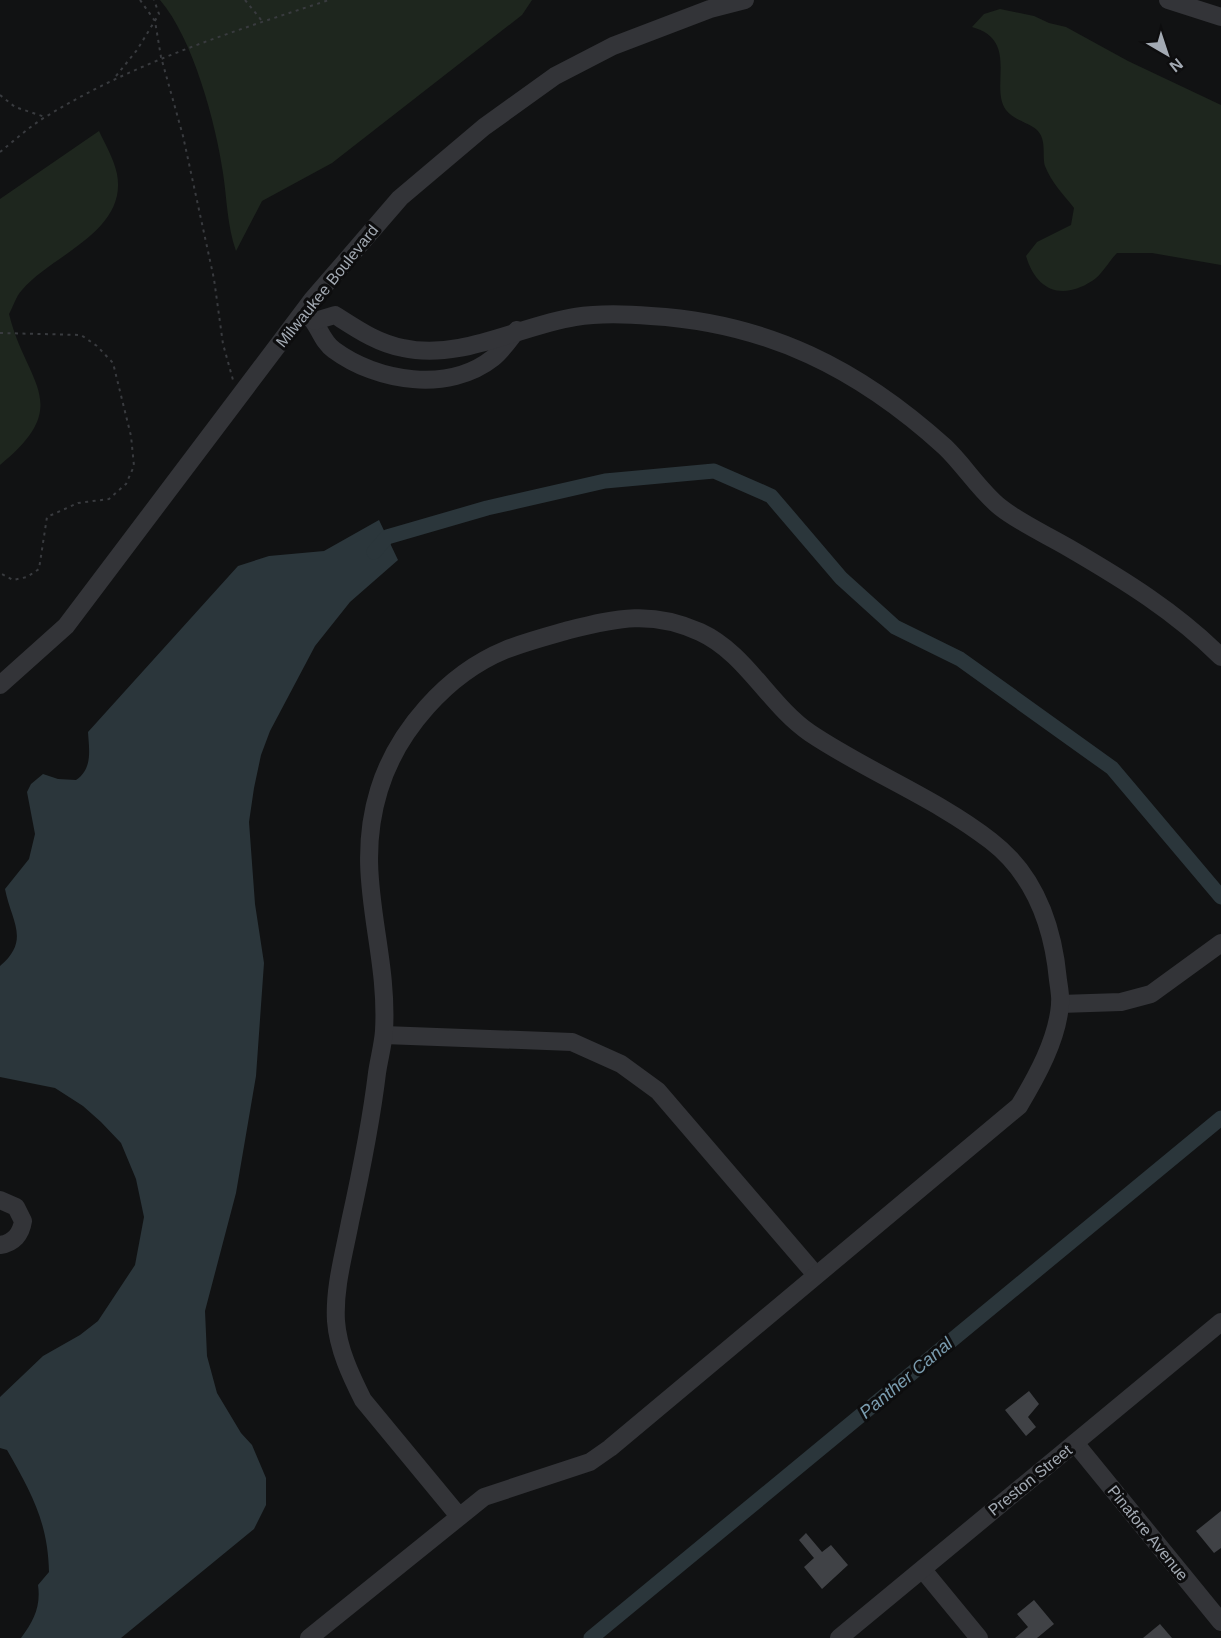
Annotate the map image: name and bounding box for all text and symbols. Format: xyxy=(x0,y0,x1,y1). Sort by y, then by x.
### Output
north arrow xyxy=(1137,24,1197,84)
text: N xyxy=(1166,55,1186,76)
street label: Milwaukee Boulevard xyxy=(273,222,381,350)
water label: Panther Canal xyxy=(855,1333,957,1423)
street label: Preston Street xyxy=(985,1441,1076,1519)
street label: Pinafore Avenue xyxy=(1105,1482,1192,1584)

